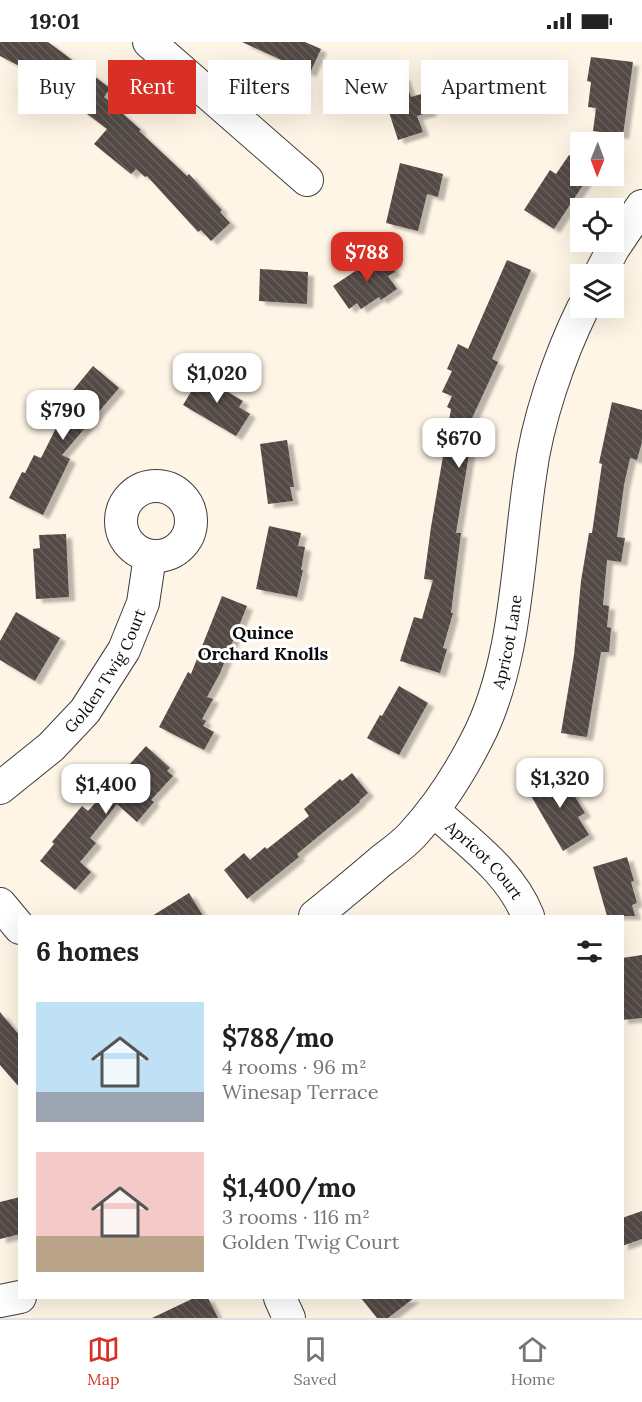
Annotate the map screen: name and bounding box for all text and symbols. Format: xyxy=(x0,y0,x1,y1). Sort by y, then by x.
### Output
text: 19:01 xyxy=(30,7,80,35)
chip: Buy xyxy=(18,60,96,114)
chip: Rent xyxy=(108,60,196,114)
chip: Filters xyxy=(208,60,311,114)
chip: New xyxy=(323,60,409,114)
chip: Apartment xyxy=(421,60,568,114)
north arrow xyxy=(570,132,624,186)
map controls xyxy=(570,132,624,318)
button: locate xyxy=(570,198,624,252)
pin: $788 xyxy=(331,232,403,283)
text: $788 xyxy=(345,239,389,264)
button: layers xyxy=(570,264,624,318)
pin: $1,020 xyxy=(168,353,266,404)
text: $1,020 xyxy=(187,360,247,385)
pin: $790 xyxy=(27,390,99,441)
text: $790 xyxy=(40,397,86,422)
pin: $670 xyxy=(423,418,495,469)
text: $670 xyxy=(436,425,482,450)
street label: Apricot Lane xyxy=(487,593,526,692)
street label: Golden Twig Court xyxy=(60,605,150,737)
district label: Quince Orchard Knolls xyxy=(198,621,329,665)
pin: $1,320 xyxy=(511,758,609,809)
pin: $1,400 xyxy=(57,764,155,815)
text: $1,320 xyxy=(530,765,590,790)
text: $1,400 xyxy=(75,771,137,796)
street label: Apricot Court xyxy=(441,815,528,904)
text: 6 homes xyxy=(36,935,139,968)
icon: filters xyxy=(573,935,606,968)
text: $788/mo xyxy=(222,1021,334,1054)
icon: home xyxy=(84,1026,156,1098)
text: 4 rooms · 96 m² xyxy=(222,1054,367,1079)
text: Winesap Terrace xyxy=(222,1079,378,1104)
text: $1,400/mo xyxy=(222,1171,356,1204)
icon: home xyxy=(84,1176,156,1248)
text: 3 rooms · 116 m² xyxy=(222,1204,370,1229)
text: Golden Twig Court xyxy=(222,1229,399,1254)
tab: Map xyxy=(87,1333,120,1389)
tab: Saved xyxy=(294,1333,337,1389)
tab: Home xyxy=(511,1333,555,1389)

